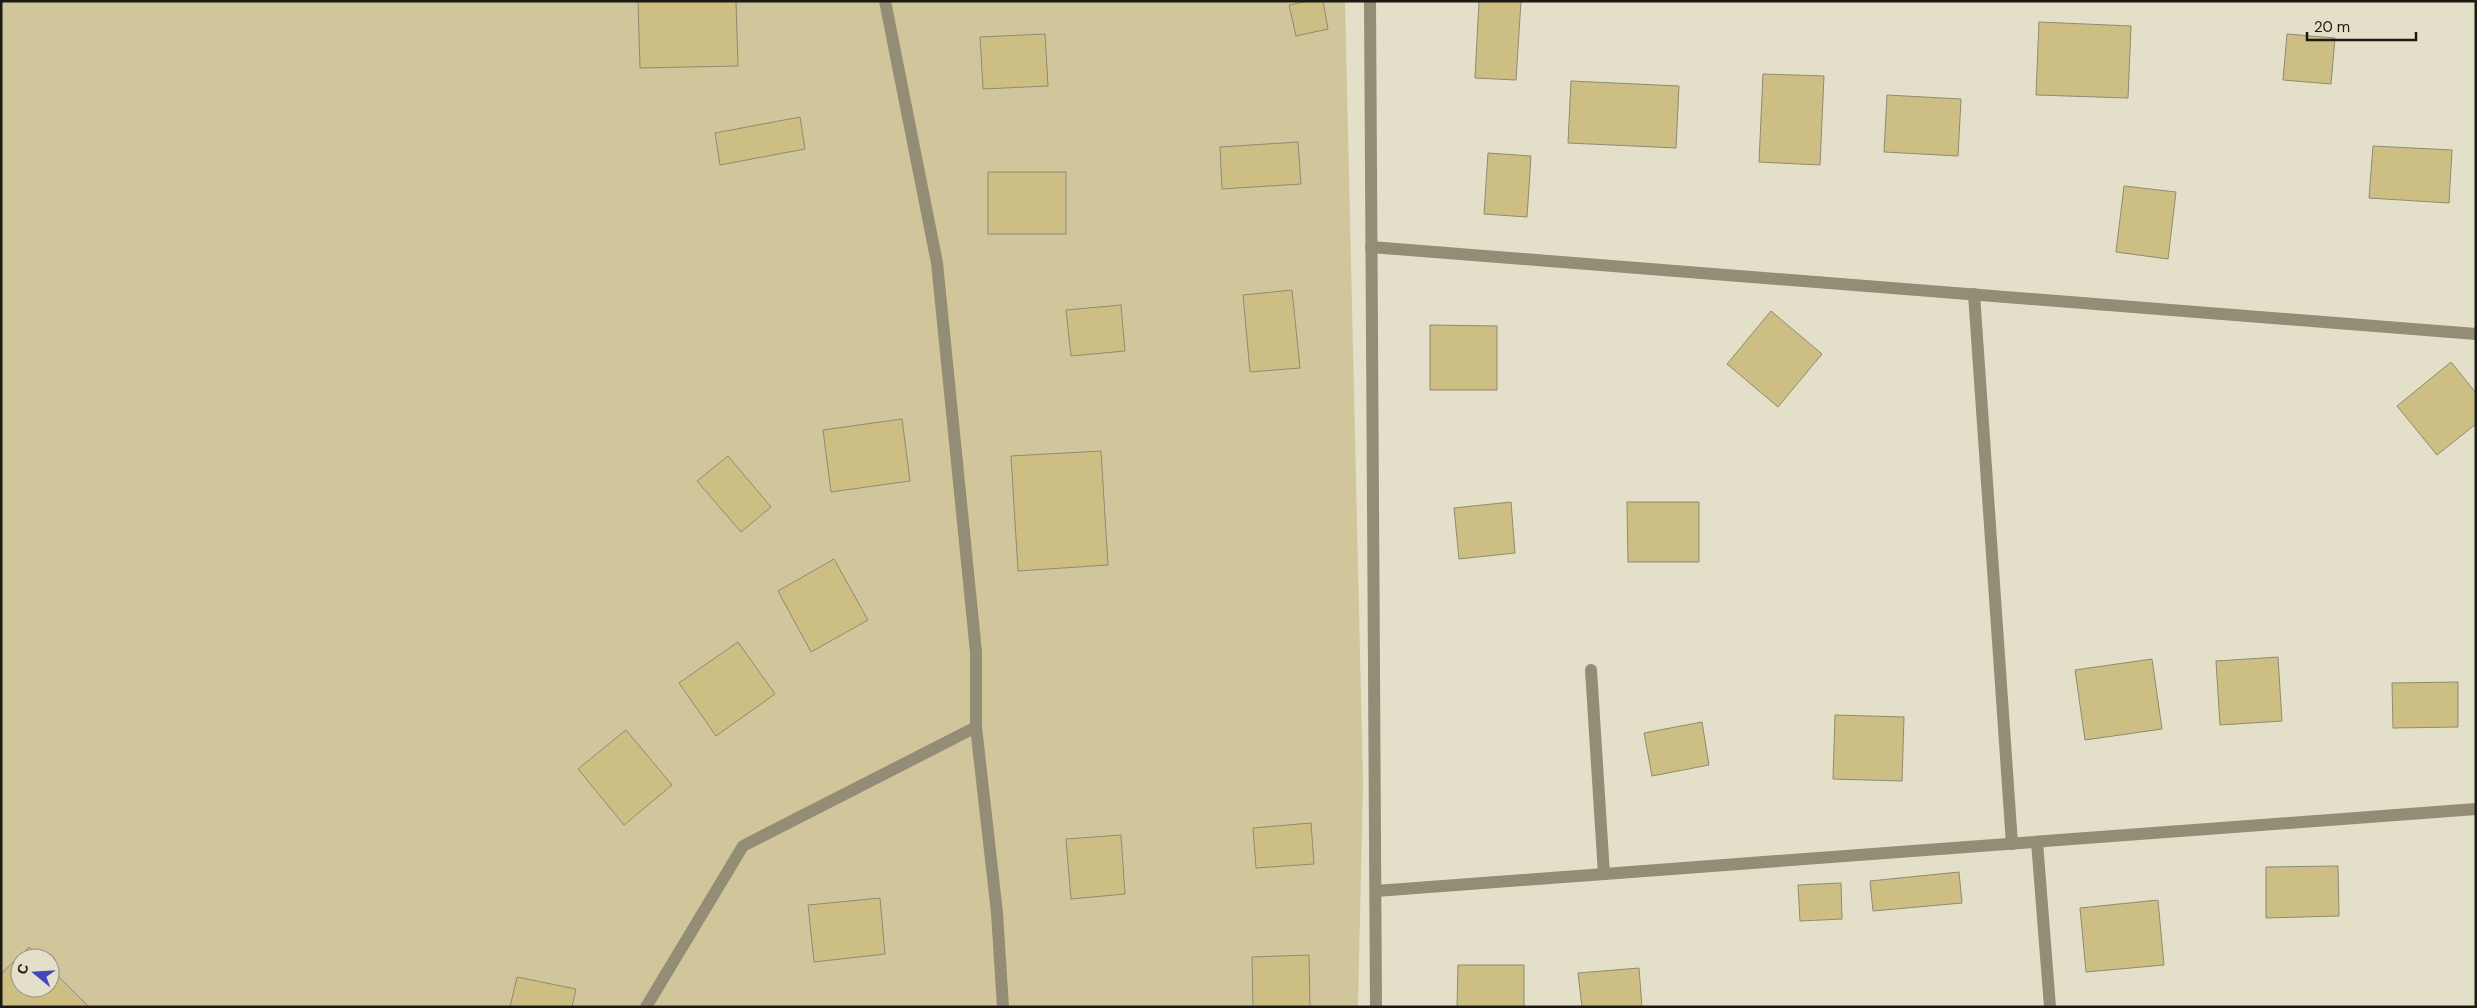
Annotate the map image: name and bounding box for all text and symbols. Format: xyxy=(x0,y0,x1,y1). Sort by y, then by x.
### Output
scale bar xyxy=(2307,10,2416,42)
text: 20 m xyxy=(2314,17,2350,37)
north arrow xyxy=(10,948,60,998)
text: С xyxy=(13,961,33,977)

